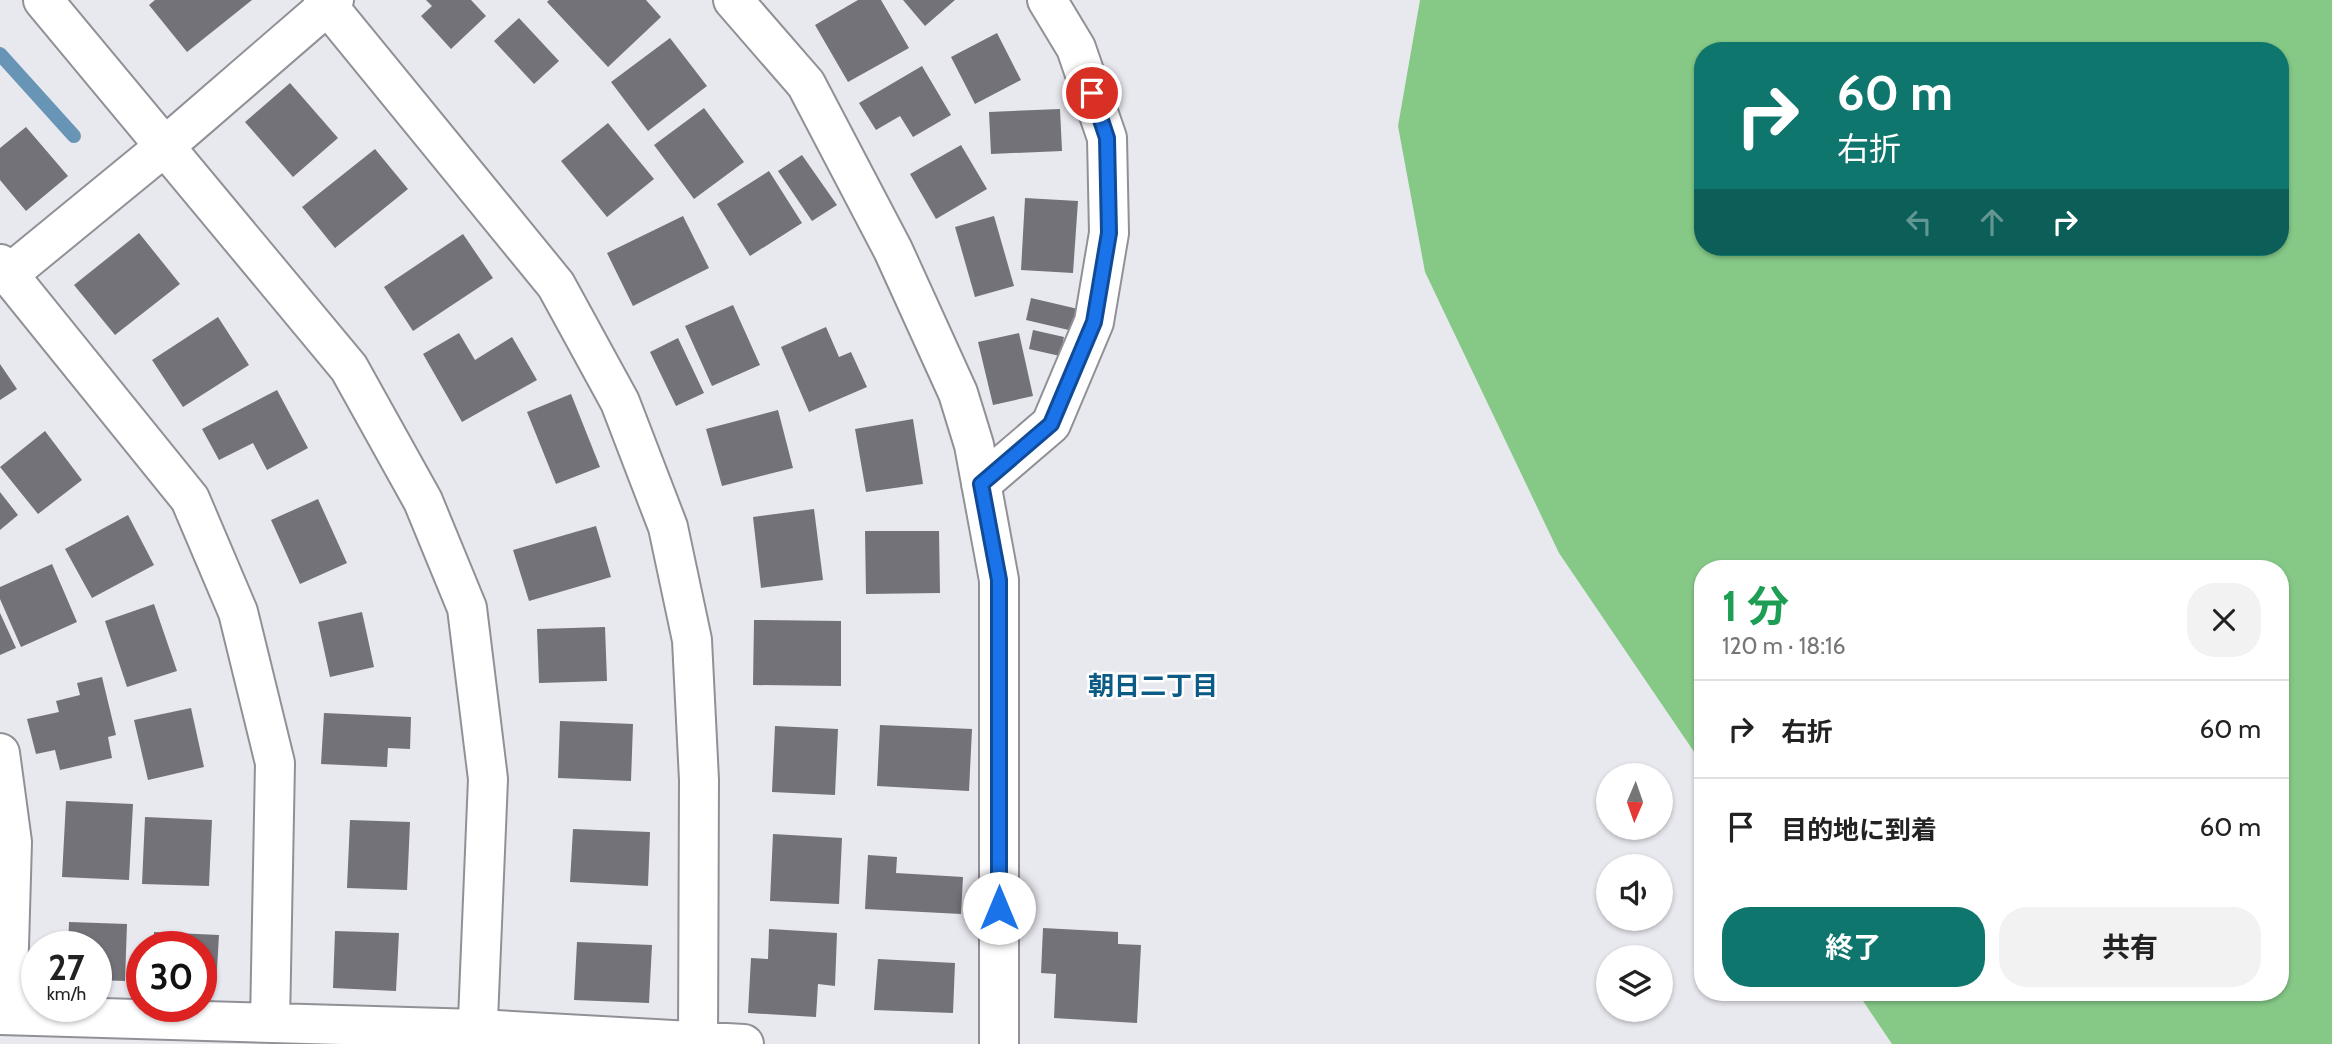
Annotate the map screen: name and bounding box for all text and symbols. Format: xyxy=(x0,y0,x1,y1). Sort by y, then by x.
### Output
pin xyxy=(1062,63,1122,123)
text: 60 m xyxy=(1837,63,1953,122)
icon: right xyxy=(1722,70,1813,161)
icon: arrive xyxy=(1073,74,1111,112)
text: 右折 xyxy=(1837,129,1901,168)
icon: left xyxy=(1900,203,1938,241)
icon: ahead xyxy=(1973,203,2011,241)
icon: right xyxy=(2046,203,2084,241)
text: 1 分 xyxy=(1722,580,1789,632)
button: close xyxy=(2187,583,2261,657)
text: 120 m · 18:16 xyxy=(1722,632,1846,660)
district label: 朝日二丁目 xyxy=(1088,670,1218,702)
icon: right xyxy=(1722,710,1760,748)
text: 60 m xyxy=(2199,713,2261,745)
text: 右折 xyxy=(1781,716,1833,748)
north arrow xyxy=(1596,763,1673,840)
map controls xyxy=(1596,763,1673,1022)
icon: arrive xyxy=(1722,808,1760,846)
text: 60 m xyxy=(2199,811,2261,843)
text: 目的地に到着 xyxy=(1781,814,1937,846)
button: sound xyxy=(1596,854,1673,931)
position arrow xyxy=(962,871,1036,945)
button: 終了 xyxy=(1722,907,1985,987)
button: 共有 xyxy=(1999,907,2261,987)
speed limit sign: 30 xyxy=(126,931,217,1022)
button: layers xyxy=(1596,945,1673,1022)
text: 27 xyxy=(48,946,85,989)
text: km/h xyxy=(47,983,86,1005)

